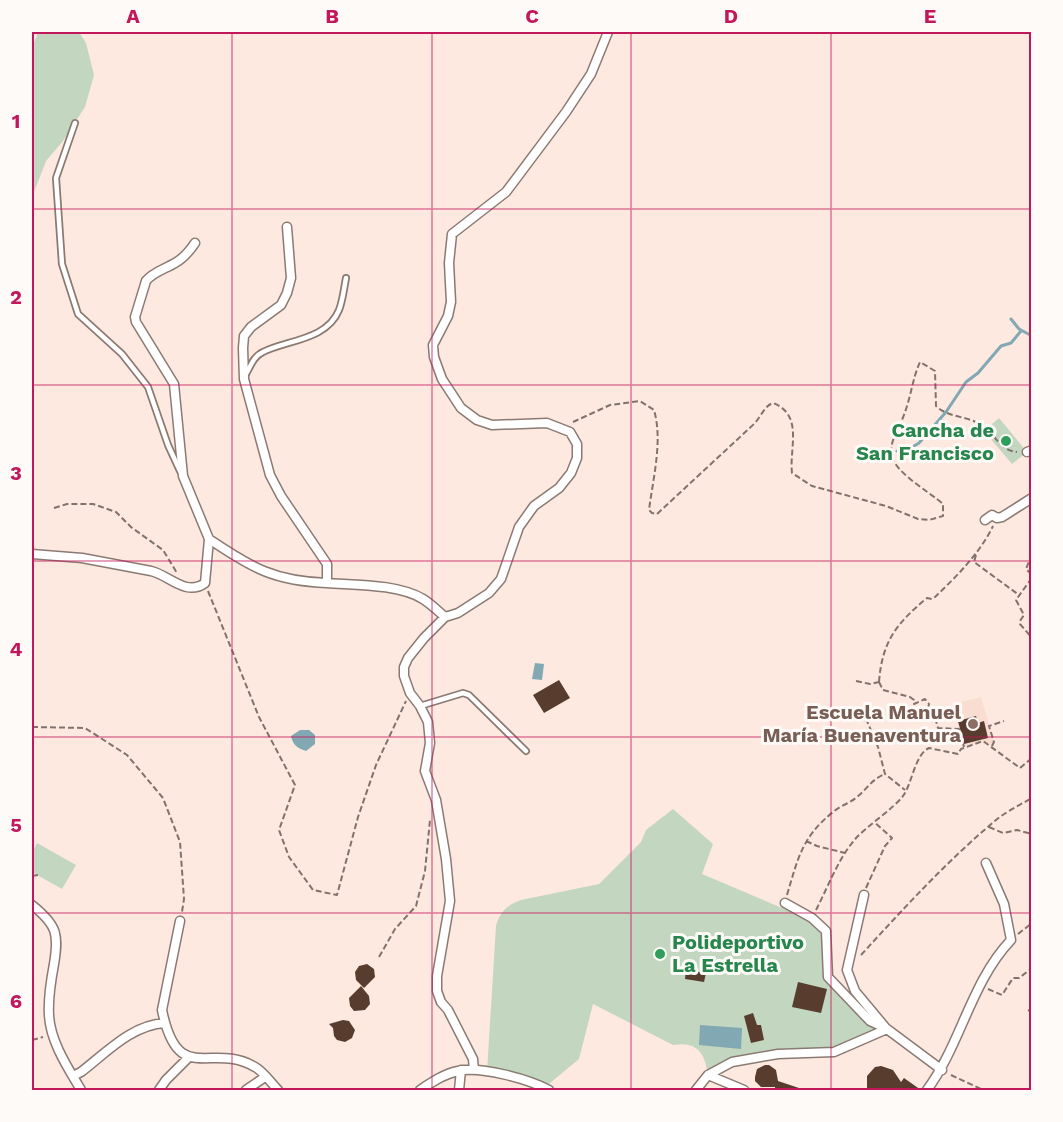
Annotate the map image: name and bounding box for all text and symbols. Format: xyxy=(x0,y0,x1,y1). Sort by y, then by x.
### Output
text: A xyxy=(126,4,140,28)
text: B xyxy=(325,4,339,28)
text: C xyxy=(525,4,539,28)
text: D xyxy=(724,4,738,28)
text: E xyxy=(924,4,936,28)
text: 1 xyxy=(12,109,20,133)
text: 2 xyxy=(10,285,22,309)
place label: Cancha de San Francisco xyxy=(856,418,994,465)
marker: Cancha de San Francisco xyxy=(999,434,1013,448)
text: 3 xyxy=(10,461,22,485)
text: 4 xyxy=(10,637,23,661)
place label: Escuela Manuel María Buenaventura xyxy=(762,700,961,747)
marker: Escuela Manuel María Buenaventura xyxy=(966,717,980,731)
text: 5 xyxy=(10,813,22,837)
place label: Polideportivo La Estrella xyxy=(672,930,804,977)
marker: Polideportivo La Estrella xyxy=(653,947,667,961)
text: 6 xyxy=(10,989,22,1013)

